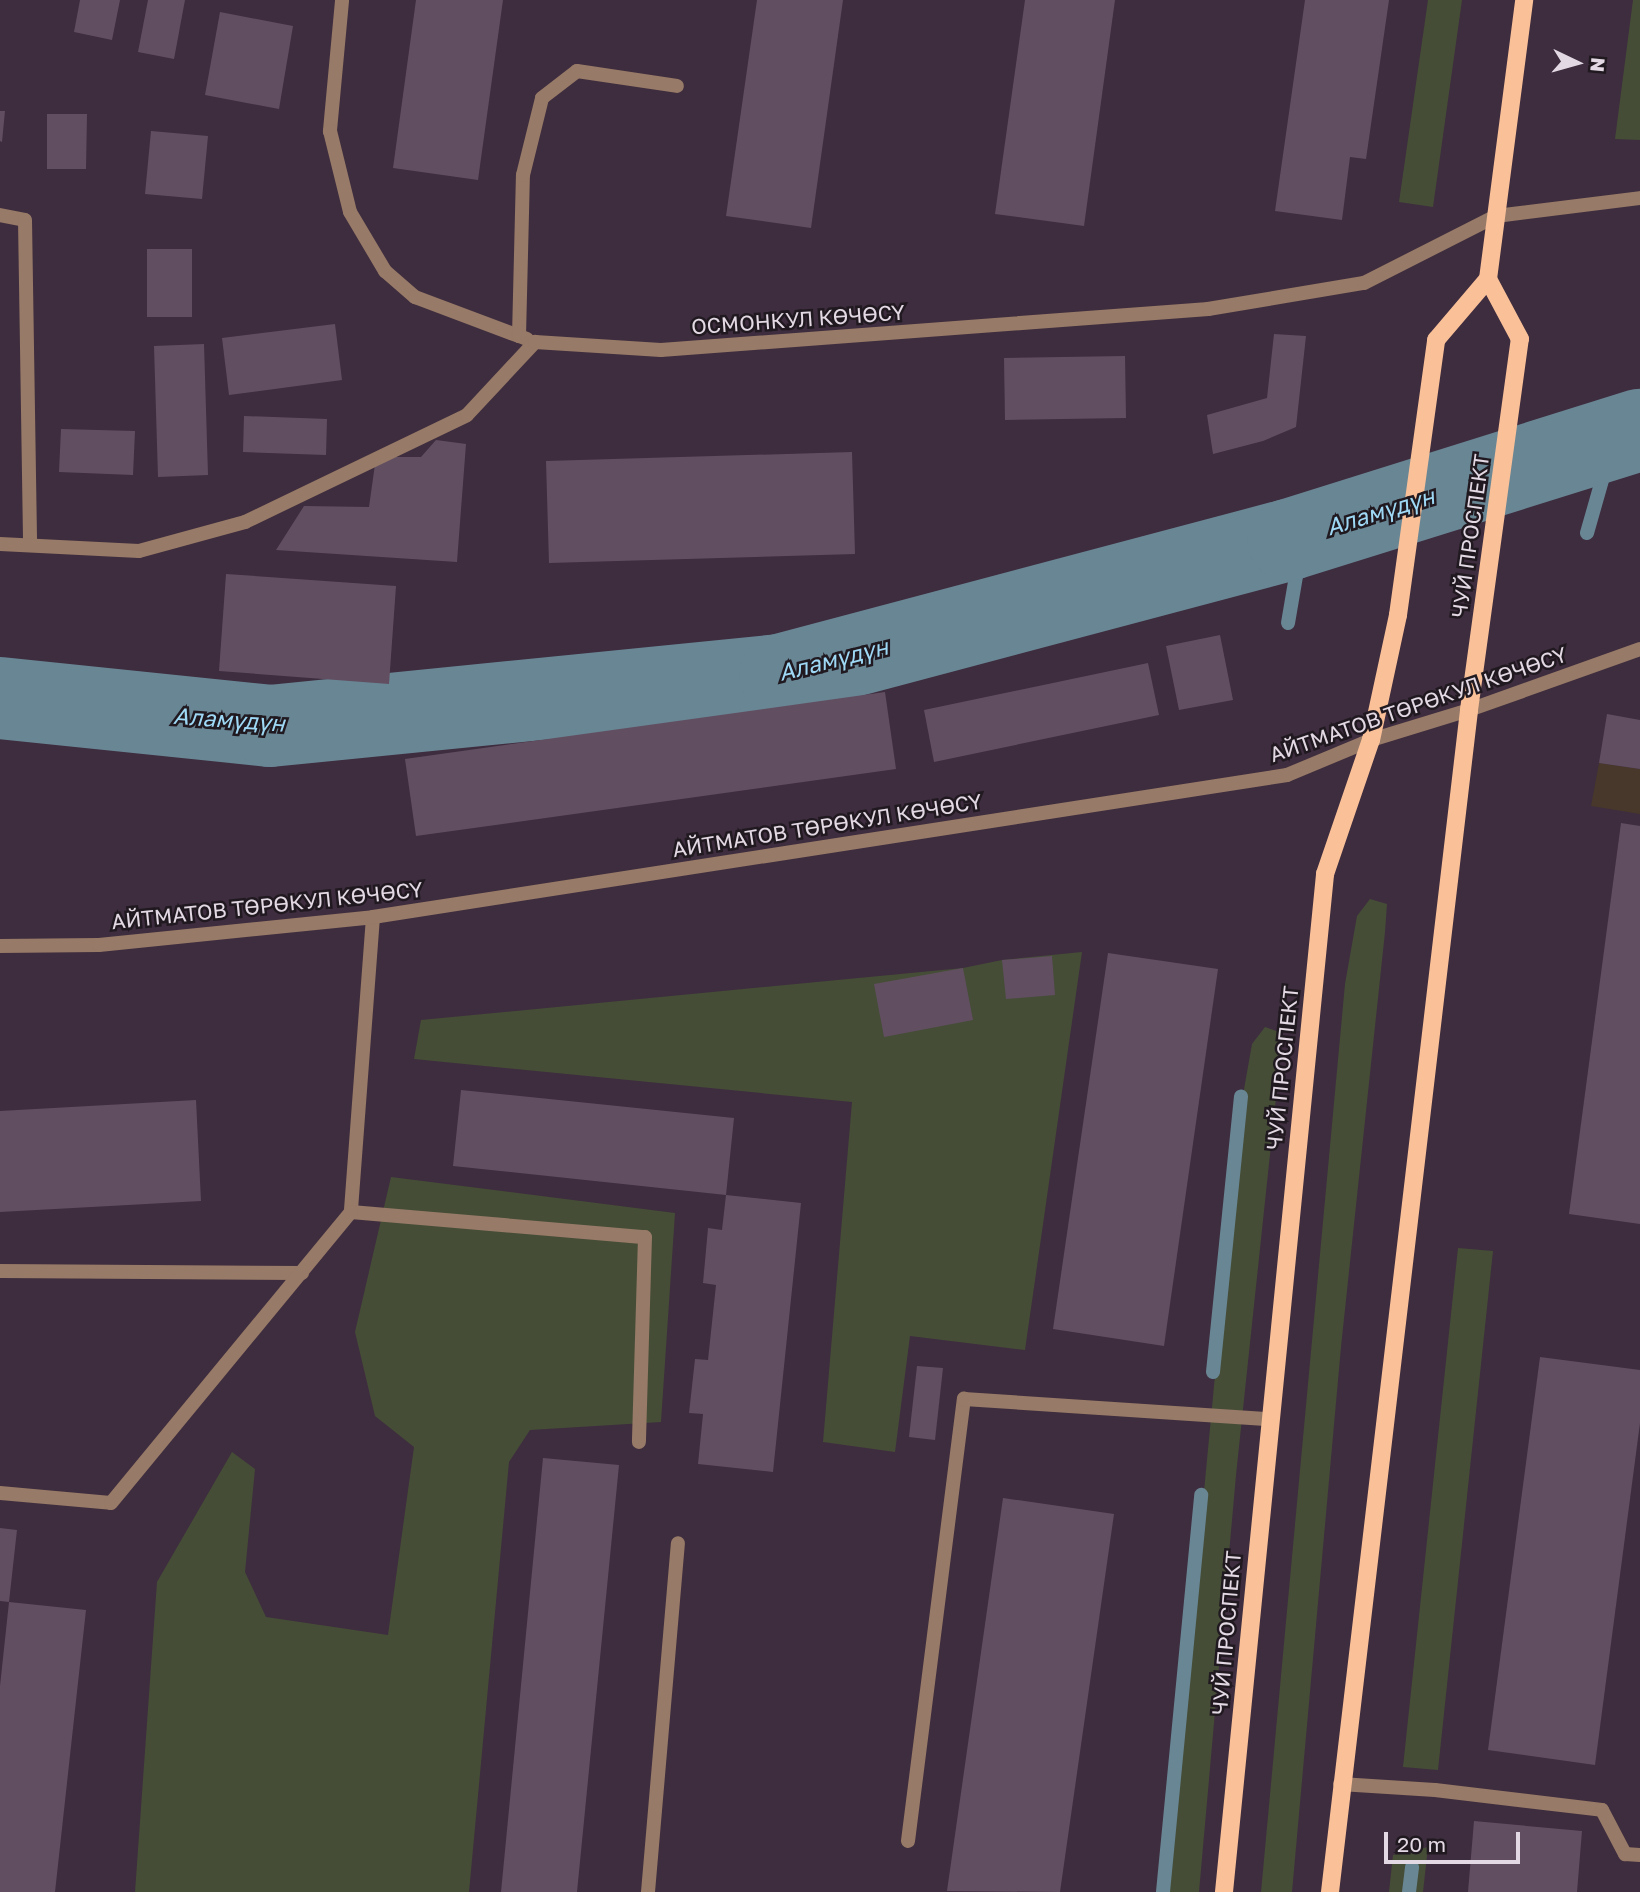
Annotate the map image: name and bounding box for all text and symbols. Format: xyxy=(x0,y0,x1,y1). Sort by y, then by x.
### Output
north arrow xyxy=(1542,28,1612,98)
text: N xyxy=(1586,57,1611,73)
street label: ОСМОНКУЛ КӨЧӨСҮ xyxy=(690,299,906,339)
street label: ЧУЙ ПРОСПЕКТ xyxy=(1446,453,1494,619)
water label: Аламүдүн xyxy=(1323,481,1437,541)
water label: Аламүдүн xyxy=(775,632,891,686)
street label: АЙТМАТОВ ТӨРӨКУЛ КӨЧӨСҮ xyxy=(1266,641,1570,767)
water label: Аламүдүн xyxy=(172,701,286,737)
street label: АЙТМАТОВ ТӨРӨКУЛ КӨЧӨСҮ xyxy=(671,788,983,862)
street label: АЙТМАТОВ ТӨРӨКУЛ КӨЧӨСҮ xyxy=(110,876,424,934)
street label: ЧУЙ ПРОСПЕКТ xyxy=(1261,985,1303,1151)
street label: ЧУЙ ПРОСПЕКТ xyxy=(1206,1550,1246,1716)
scale bar xyxy=(1388,1818,1524,1862)
text: 20 m xyxy=(1397,1831,1446,1857)

